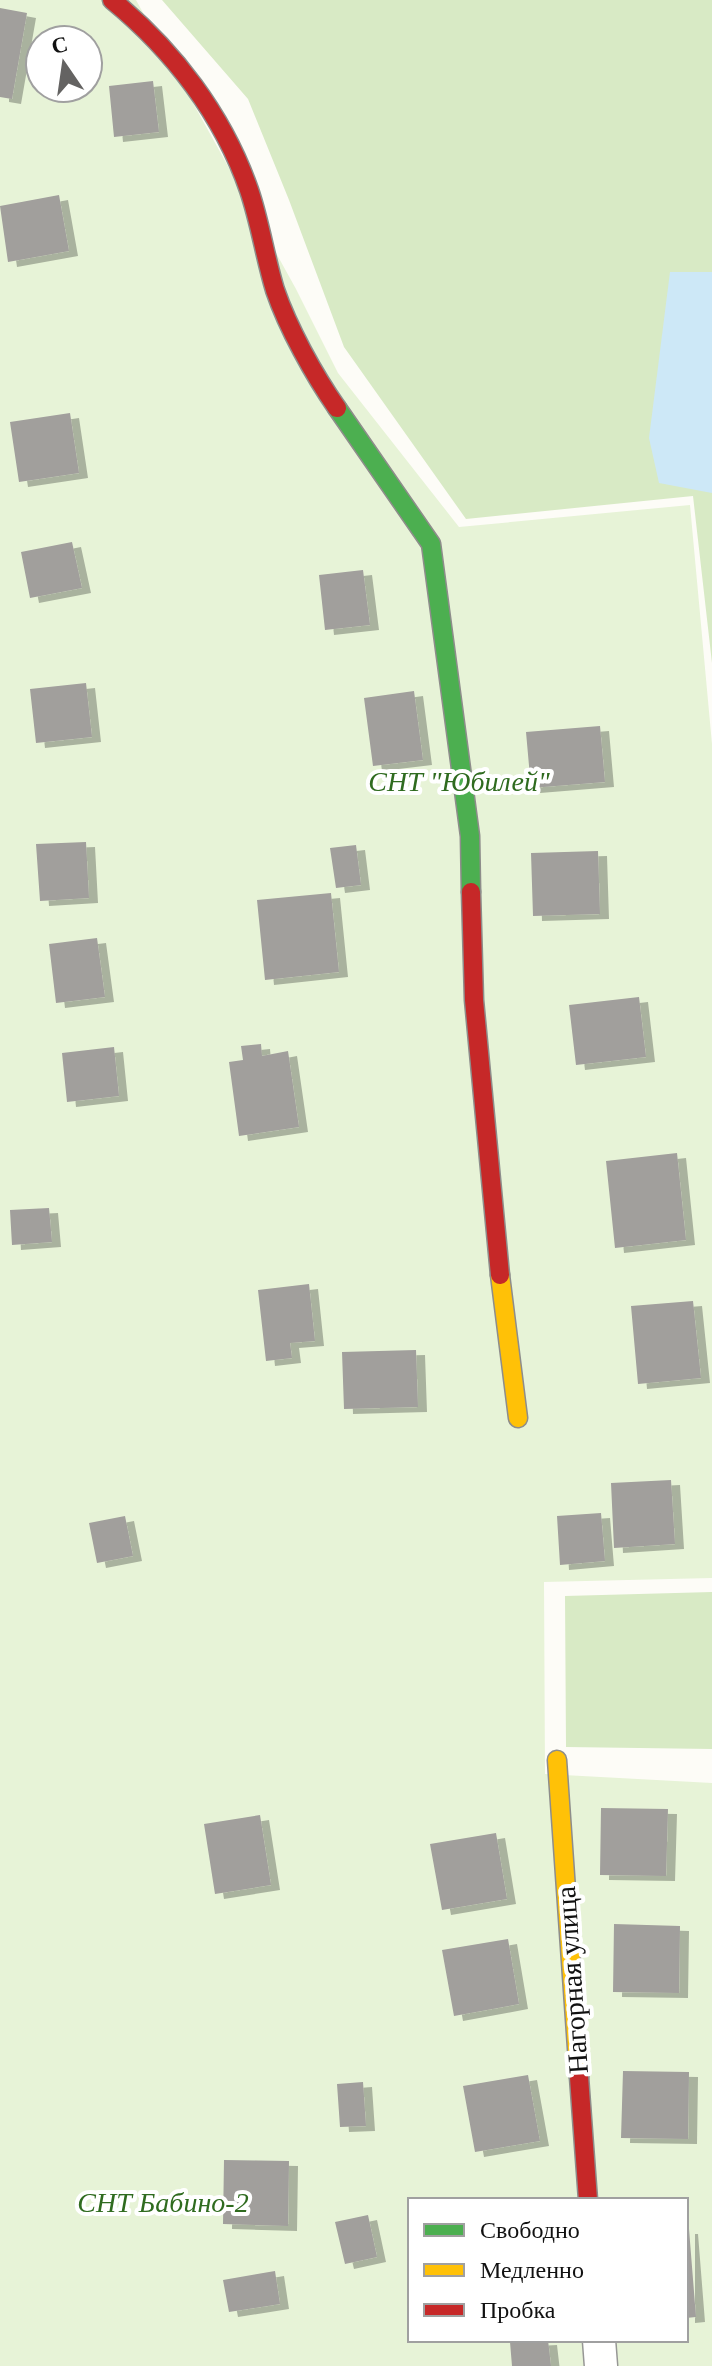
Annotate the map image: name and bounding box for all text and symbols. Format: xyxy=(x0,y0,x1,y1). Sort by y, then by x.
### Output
north arrow xyxy=(24,24,104,104)
text: С xyxy=(49,31,70,59)
park label: СНТ "Юбилей" xyxy=(368,766,550,797)
street label: Нагорная улица xyxy=(550,1885,594,2075)
park label: СНТ Бабино-2 xyxy=(77,2187,249,2218)
legend xyxy=(408,2198,688,2342)
text: Свободно xyxy=(480,2217,580,2243)
text: Медленно xyxy=(480,2257,584,2283)
text: Пробка xyxy=(480,2297,556,2323)

